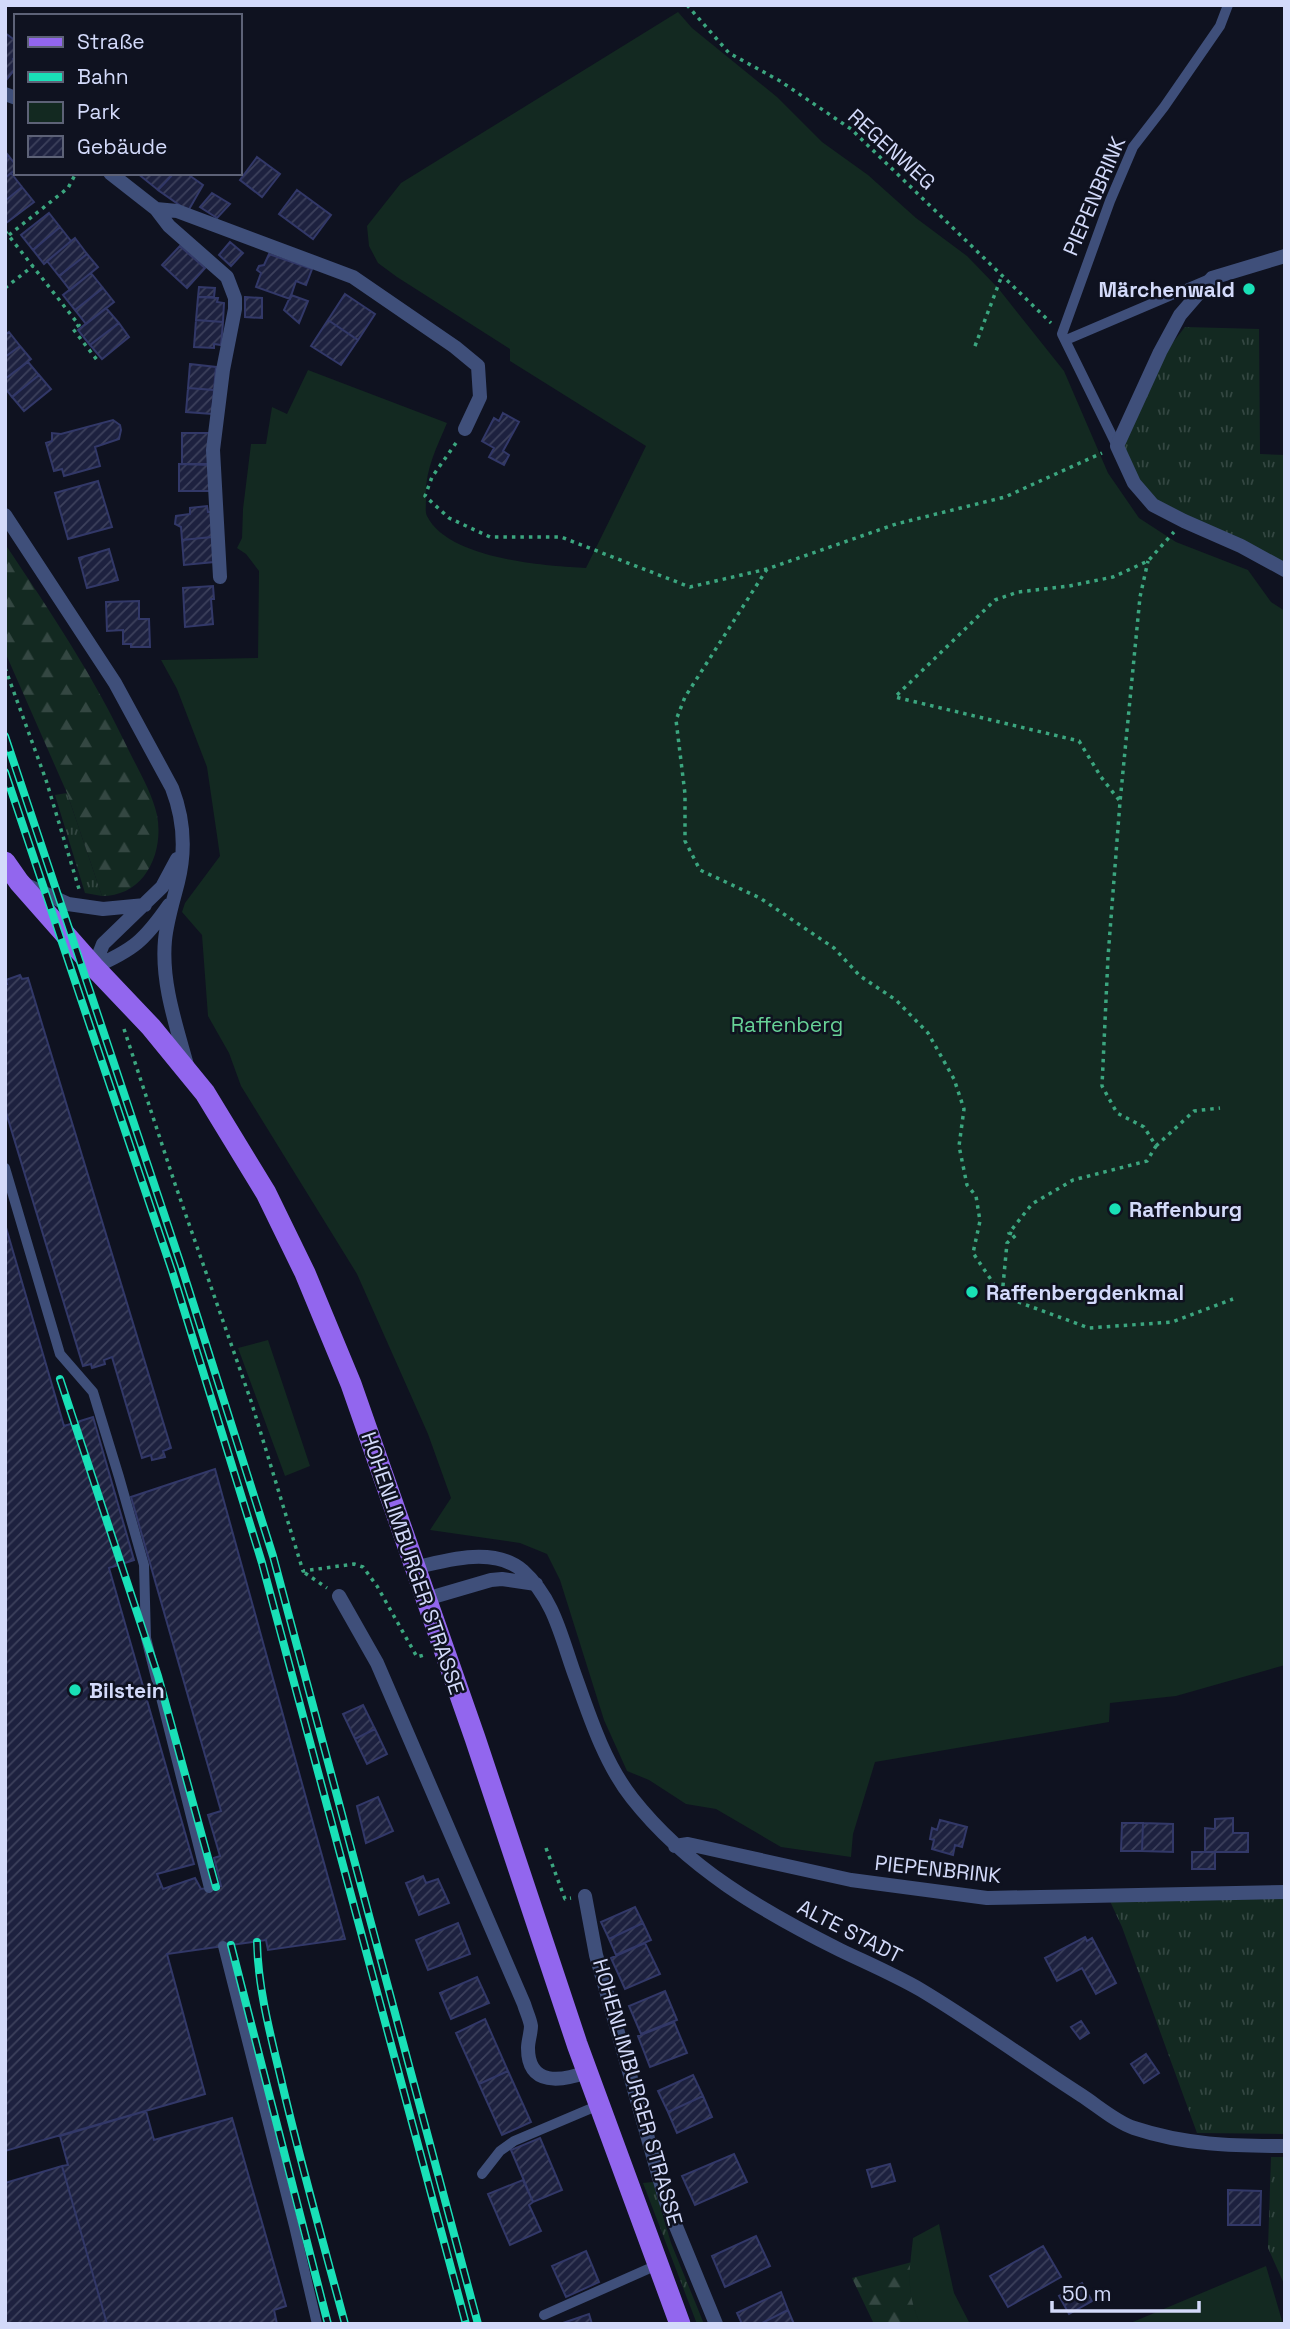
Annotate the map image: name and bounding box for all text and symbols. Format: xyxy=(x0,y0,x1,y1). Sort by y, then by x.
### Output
legend xyxy=(14,14,242,175)
text: Straße xyxy=(77,28,145,55)
text: Bahn xyxy=(77,63,129,90)
text: Park xyxy=(77,98,121,125)
street label: REGENWEG xyxy=(843,103,941,195)
street label: PIEPENBRINK xyxy=(1057,132,1131,260)
text: Gebäude xyxy=(77,133,167,160)
place label: Märchenwald xyxy=(1099,276,1235,303)
marker: Märchenwald xyxy=(1241,281,1257,297)
park label: Raffenberg xyxy=(731,1011,843,1038)
place label: Raffenburg xyxy=(1129,1196,1242,1223)
marker: Raffenburg xyxy=(1107,1201,1123,1217)
place label: Raffenbergdenkmal xyxy=(986,1279,1184,1306)
marker: Raffenbergdenkmal xyxy=(964,1284,980,1300)
street label: HOHENLIMBURGER STRASSE xyxy=(355,1428,471,1698)
place label: Bilstein xyxy=(89,1677,165,1704)
marker: Bilstein xyxy=(67,1682,83,1698)
street label: PIEPENBRINK xyxy=(873,1849,1003,1889)
street label: ALTE STADT xyxy=(793,1893,907,1969)
street label: HOHENLIMBURGER STRASSE xyxy=(587,1956,689,2228)
scale bar xyxy=(1052,2270,1199,2314)
text: 50 m xyxy=(1062,2280,1112,2307)

